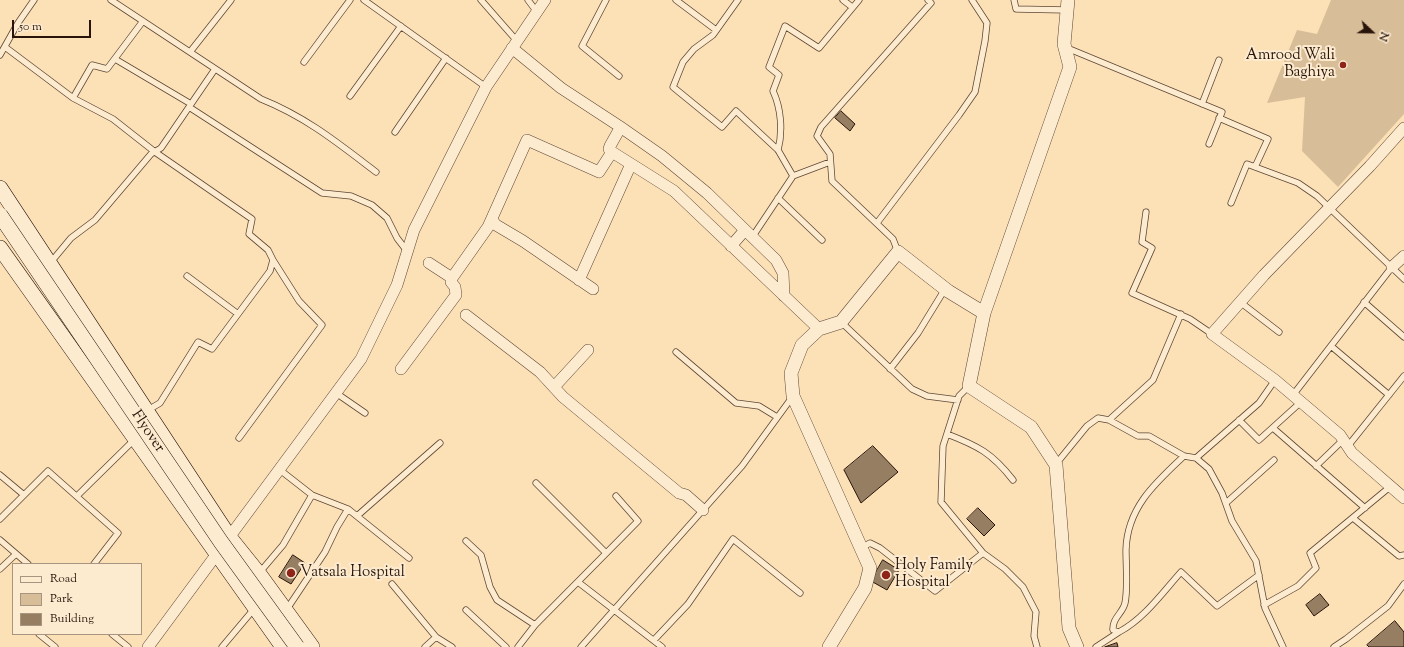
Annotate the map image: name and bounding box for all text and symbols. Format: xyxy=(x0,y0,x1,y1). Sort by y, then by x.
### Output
scale bar xyxy=(14,12,93,38)
north arrow xyxy=(1352,12,1392,52)
text: 50 m xyxy=(19,18,42,36)
text: N xyxy=(1374,29,1392,44)
place label: Amrood Wali Baghiya xyxy=(1246,47,1335,82)
marker: Amrood Wali Baghiya xyxy=(1338,60,1348,70)
street label: Flyover xyxy=(126,407,168,457)
place label: Holy Family Hospital xyxy=(895,557,973,592)
legend xyxy=(12,563,142,635)
place label: Vatsala Hospital xyxy=(300,564,405,582)
marker: Vatsala Hospital xyxy=(285,567,297,579)
marker: Holy Family Hospital xyxy=(880,569,892,581)
text: Road xyxy=(50,570,77,588)
text: Park xyxy=(50,590,73,608)
text: Building xyxy=(50,610,94,628)

